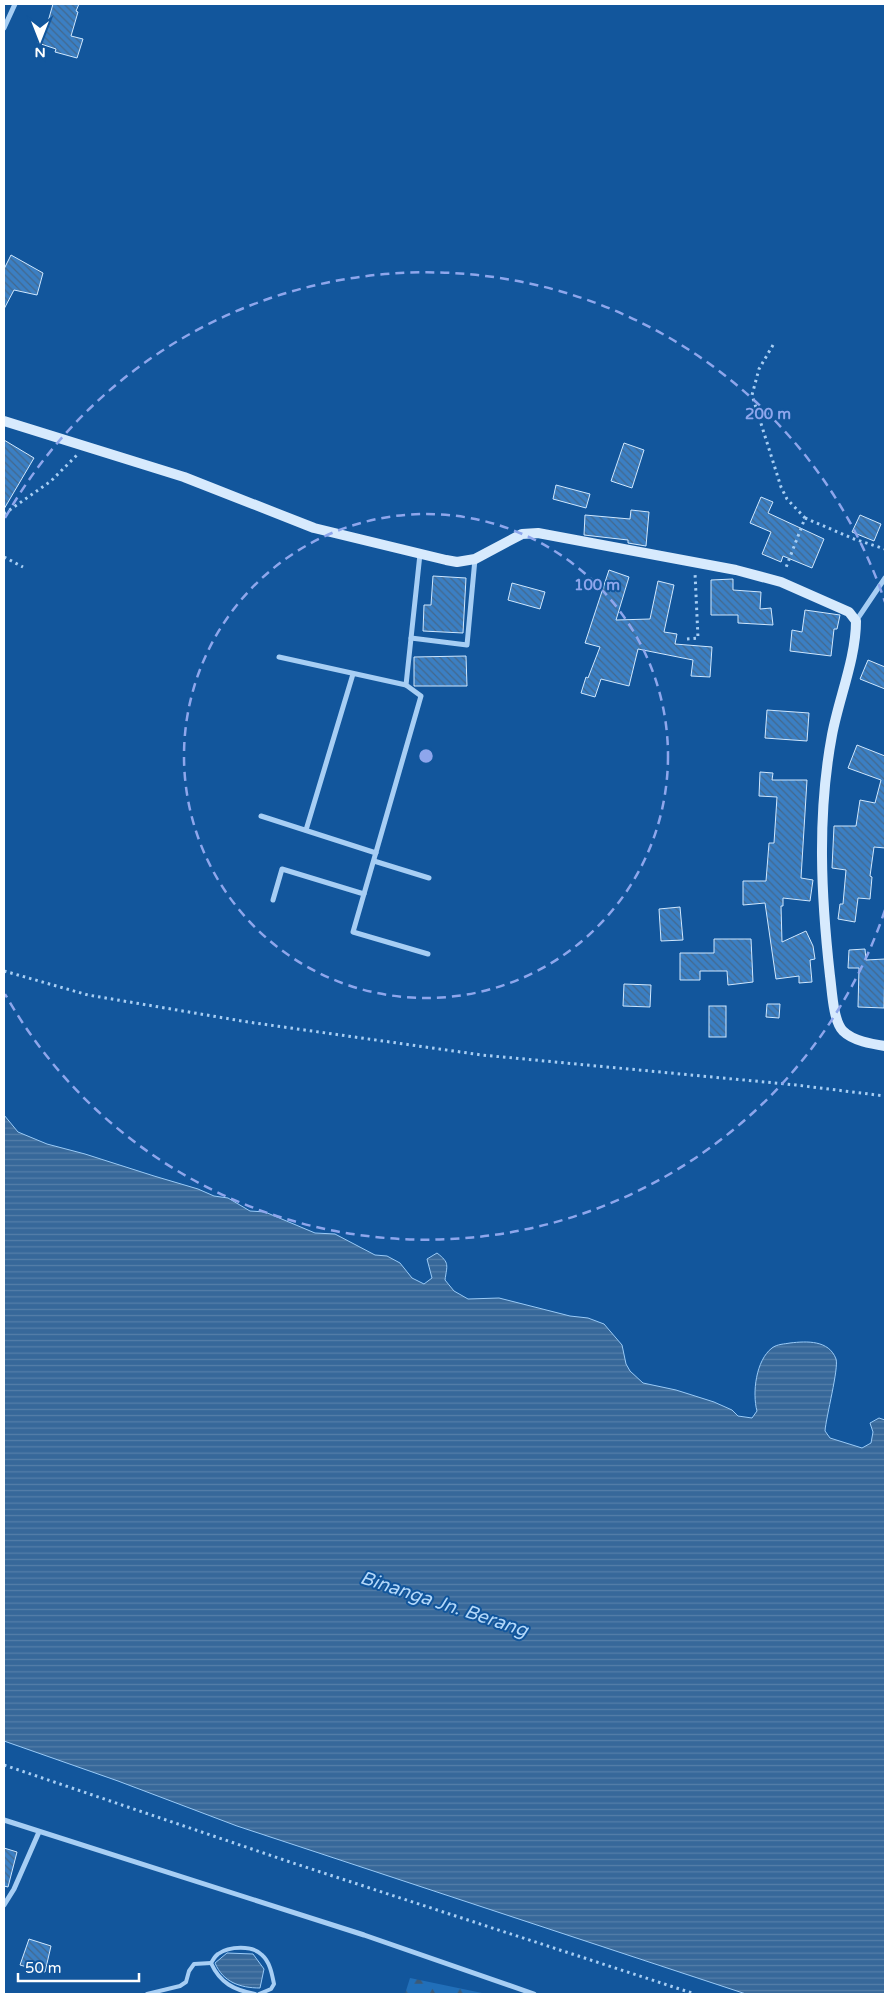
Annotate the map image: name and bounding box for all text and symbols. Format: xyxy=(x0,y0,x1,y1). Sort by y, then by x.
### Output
north arrow xyxy=(15,15,65,65)
text: N xyxy=(34,44,46,61)
text: 200 m xyxy=(745,405,791,423)
text: 100 m xyxy=(574,576,620,594)
centre of rings xyxy=(417,747,435,765)
water label: Binanga Jn. Berang xyxy=(357,1567,531,1642)
scale bar xyxy=(18,1950,139,1982)
text: 50 m xyxy=(25,1959,62,1977)

